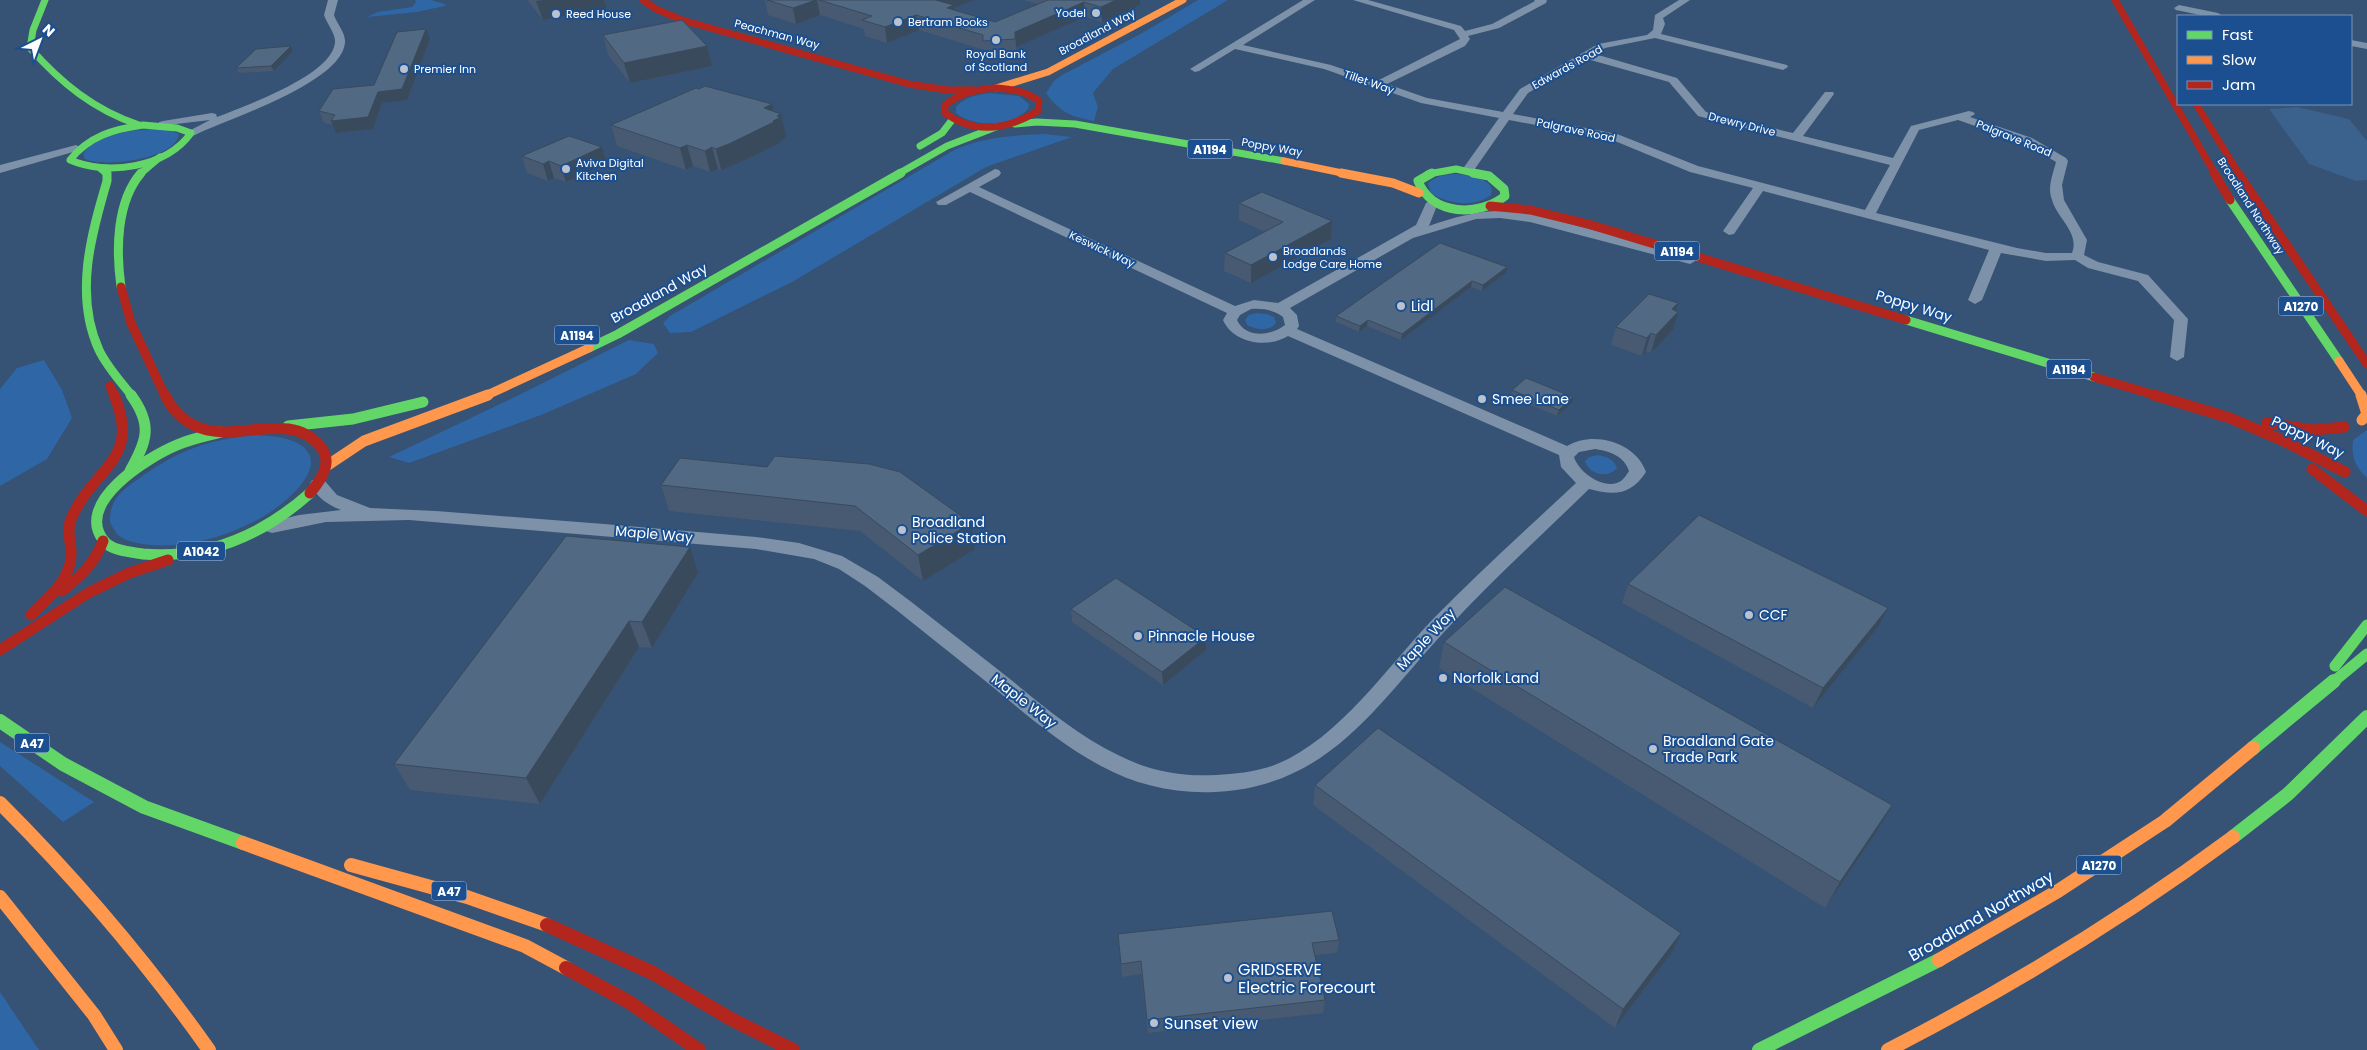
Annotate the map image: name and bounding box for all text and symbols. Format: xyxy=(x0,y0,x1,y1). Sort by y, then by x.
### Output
place label: Yodel xyxy=(1056,5,1086,21)
street label: Broadland Way xyxy=(1056,5,1139,59)
place label: Reed House xyxy=(566,6,631,22)
marker: Yodel xyxy=(1090,7,1102,19)
marker: Reed House xyxy=(550,8,562,20)
place label: Bertram Books xyxy=(908,14,988,30)
north arrow xyxy=(15,15,65,65)
street label: Peachman Way xyxy=(733,15,822,53)
legend xyxy=(2177,15,2352,105)
marker: Bertram Books xyxy=(892,16,904,28)
text: N xyxy=(38,19,59,41)
text: Fast xyxy=(2222,24,2253,45)
marker: Royal Bank of Scotland xyxy=(990,34,1002,46)
street label: Edwards Road xyxy=(1529,41,1605,93)
place label: Royal Bank of Scotland xyxy=(965,46,1027,75)
text: Slow xyxy=(2222,49,2257,70)
place label: Premier Inn xyxy=(414,61,476,77)
marker: Premier Inn xyxy=(398,63,410,75)
street label: Tillet Way xyxy=(1342,66,1397,98)
text: Jam xyxy=(2222,74,2256,95)
street label: Drewry Drive xyxy=(1707,108,1777,140)
street label: Palgrave Road xyxy=(1535,114,1617,146)
street label: Palgrave Road xyxy=(1974,116,2054,160)
street label: Poppy Way xyxy=(1240,134,1305,160)
road number: A1194 xyxy=(1188,140,1232,158)
street label: Broadland Northway xyxy=(2214,154,2289,258)
place label: Aviva Digital Kitchen xyxy=(576,155,644,184)
marker: Aviva Digital Kitchen xyxy=(560,163,572,175)
street label: Keswick Way xyxy=(1067,227,1138,271)
road number: A1194 xyxy=(1654,242,1700,260)
place label: Broadlands Lodge Care Home xyxy=(1283,243,1382,272)
marker: Broadlands Lodge Care Home xyxy=(1267,251,1279,263)
street label: Broadland Way xyxy=(607,258,711,328)
street label: Poppy Way xyxy=(1873,285,1955,327)
place label: Lidl xyxy=(1411,296,1433,316)
road number: A1270 xyxy=(2278,296,2324,316)
marker: Lidl xyxy=(1395,300,1407,312)
road number: A1194 xyxy=(554,326,600,344)
road number: A1194 xyxy=(2046,359,2092,378)
place label: Smee Lane xyxy=(1492,389,1569,409)
marker: Smee Lane xyxy=(1476,393,1488,405)
street label: Poppy Way xyxy=(2268,411,2348,463)
place label: Broadland Police Station xyxy=(912,512,1006,548)
street label: Maple Way xyxy=(614,521,694,547)
marker: Broadland Police Station xyxy=(896,524,908,536)
road number: A1042 xyxy=(177,542,225,560)
street label: Maple Way xyxy=(1392,604,1460,674)
place label: CCF xyxy=(1759,605,1788,625)
marker: CCF xyxy=(1743,609,1755,621)
place label: Pinnacle House xyxy=(1148,626,1255,646)
marker: Pinnacle House xyxy=(1132,630,1144,642)
place label: Norfolk Land xyxy=(1453,668,1539,688)
street label: Maple Way xyxy=(987,669,1061,733)
marker: Norfolk Land xyxy=(1437,672,1449,684)
place label: Broadland Gate Trade Park xyxy=(1663,731,1774,767)
road number: A47 xyxy=(15,734,50,752)
marker: Broadland Gate Trade Park xyxy=(1647,743,1659,755)
road number: A1270 xyxy=(2076,856,2122,874)
street label: Broadland Northway xyxy=(1904,865,2058,967)
road number: A47 xyxy=(432,881,466,900)
place label: GRIDSERVE Electric Forecourt xyxy=(1238,958,1376,999)
marker: GRIDSERVE Electric Forecourt xyxy=(1222,972,1234,984)
place label: Sunset view xyxy=(1164,1012,1258,1035)
marker: Sunset view xyxy=(1148,1017,1160,1029)

